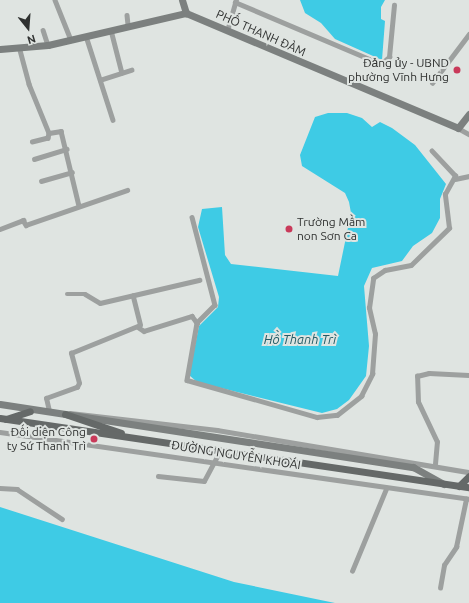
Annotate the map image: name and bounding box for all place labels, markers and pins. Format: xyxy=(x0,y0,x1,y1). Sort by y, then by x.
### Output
place label: Đảng ủy - UBND phường Vĩnh Hưng xyxy=(348,56,449,84)
marker: Đảng ủy - UBND phường Vĩnh Hưng xyxy=(452,65,462,75)
place label: Trường Mầm non Sơn Ca xyxy=(297,215,365,243)
marker: Trường Mầm non Sơn Ca xyxy=(284,224,294,234)
place label: Đối diện Công ty Sứ Thanh Trì xyxy=(7,425,86,453)
marker: Đối diện Công ty Sứ Thanh Trì xyxy=(89,434,99,444)

